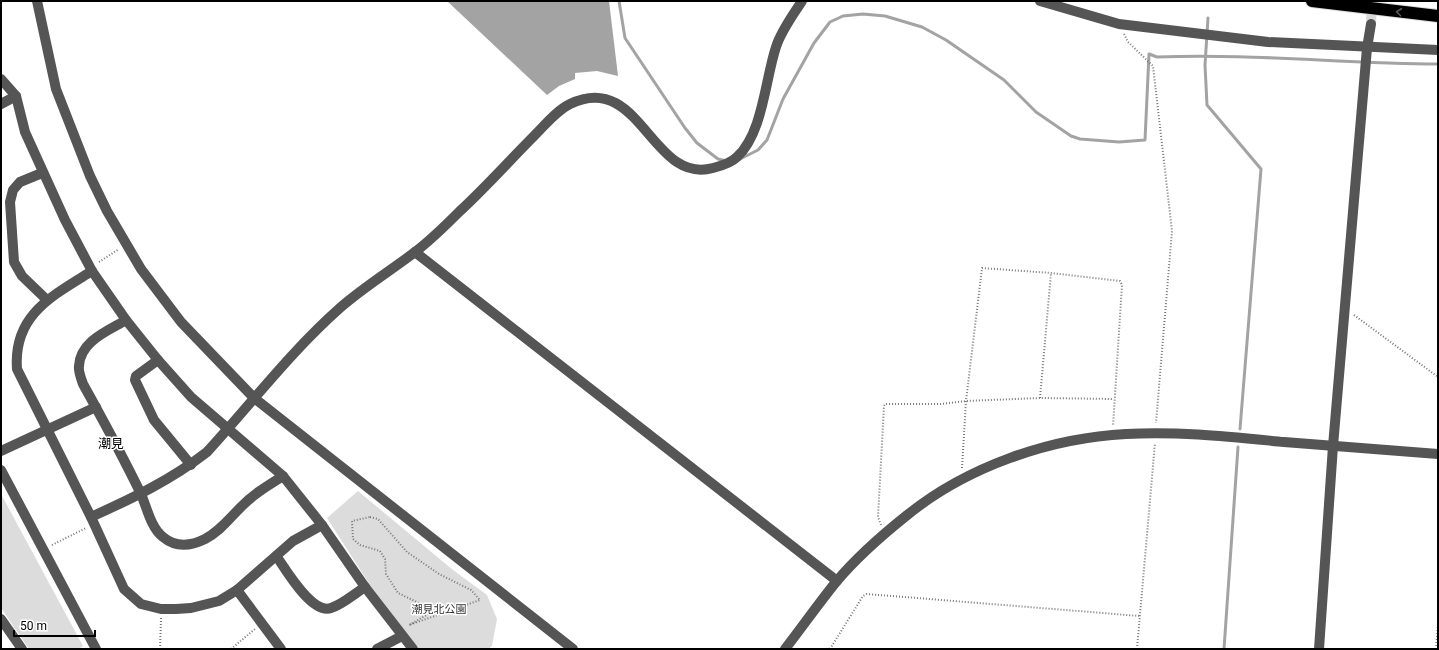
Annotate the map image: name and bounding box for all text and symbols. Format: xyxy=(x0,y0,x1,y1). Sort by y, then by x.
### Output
one-way arrow xyxy=(1396,8,1402,17)
district label: 潮見 xyxy=(98,436,124,451)
park label: 潮見北公園 xyxy=(412,603,467,616)
scale bar xyxy=(14,612,95,638)
text: 50 m xyxy=(20,619,47,633)

